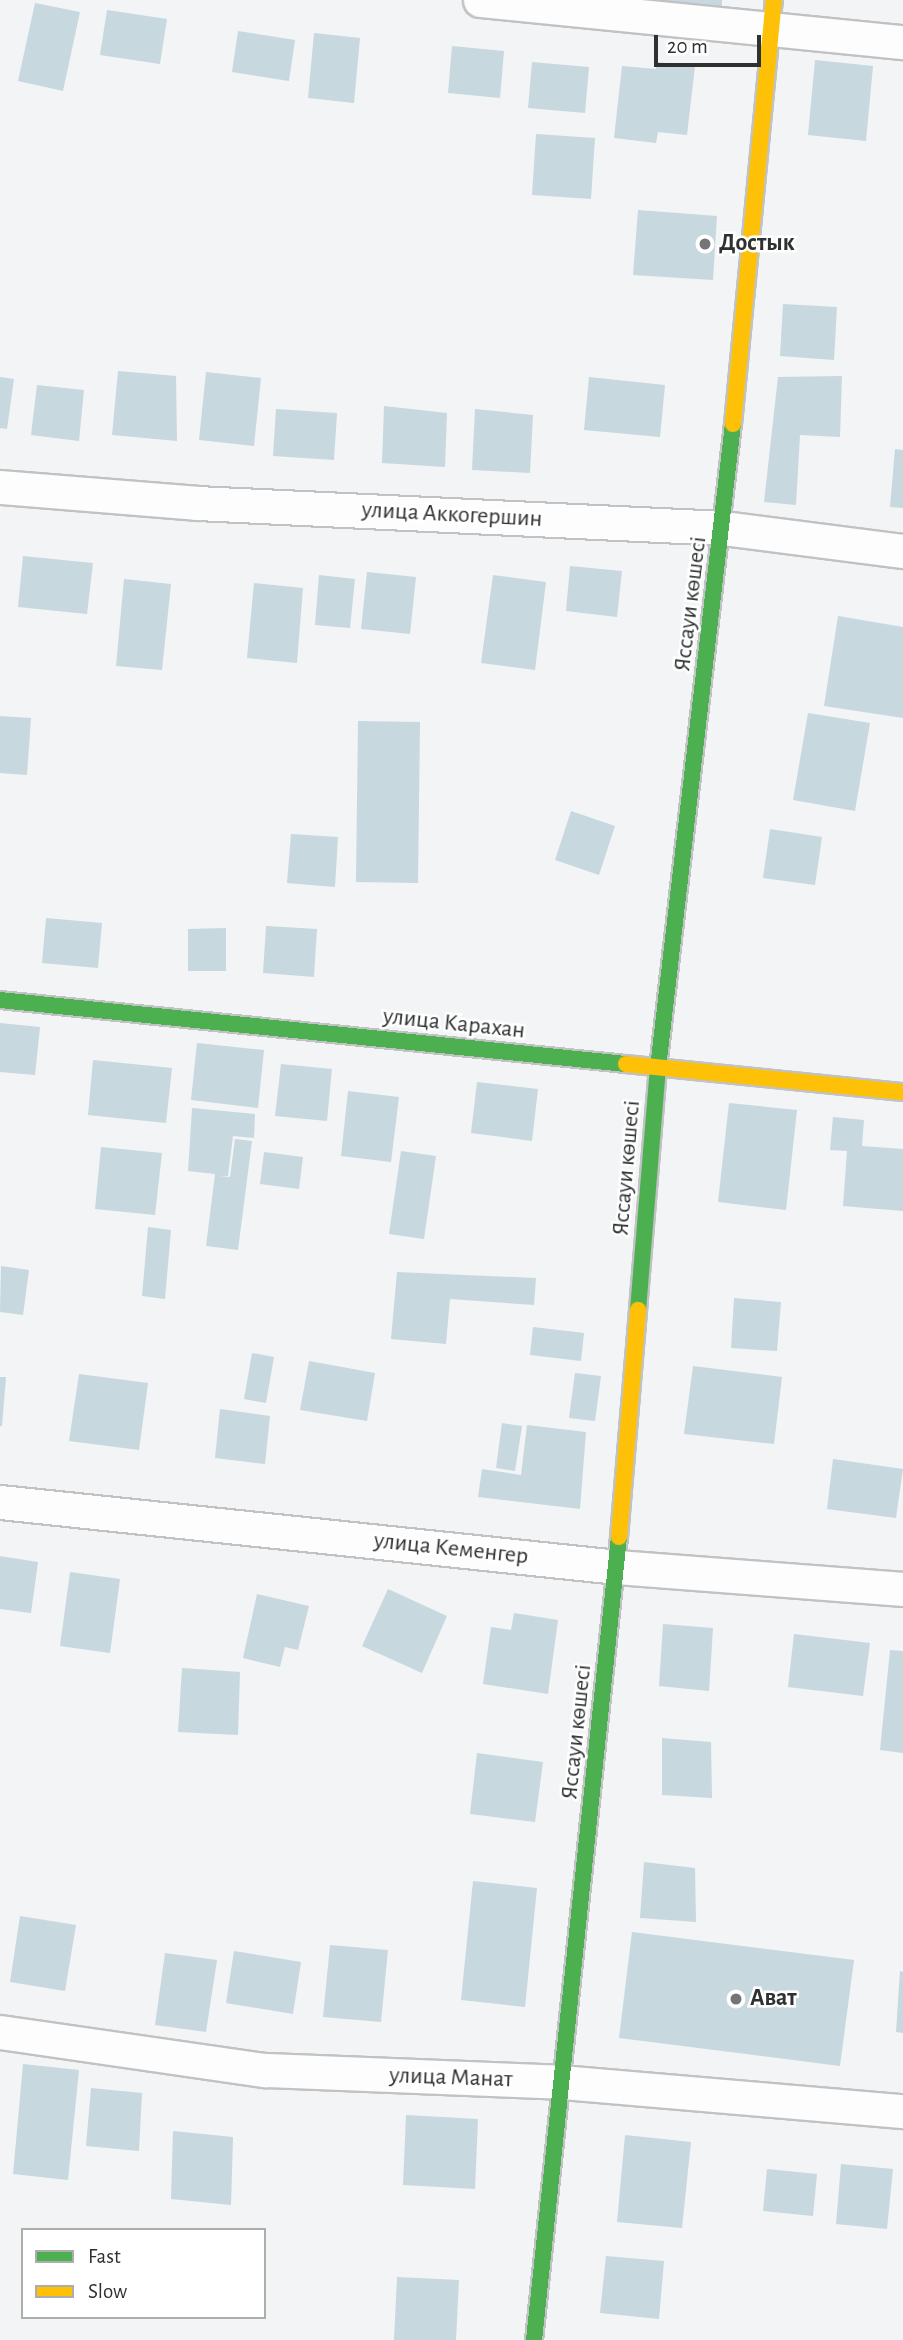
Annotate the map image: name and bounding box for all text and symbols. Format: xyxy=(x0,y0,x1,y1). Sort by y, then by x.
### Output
scale bar xyxy=(658,21,765,65)
text: 20 m xyxy=(667,36,708,57)
place label: Достык xyxy=(719,230,795,258)
marker: Достык xyxy=(697,236,713,252)
street label: улица Аккогершин xyxy=(361,496,543,534)
street label: Яссауи көшесі xyxy=(668,535,714,673)
street label: улица Карахан xyxy=(382,1002,526,1046)
street label: Яссауи көшесі xyxy=(607,1099,647,1237)
street label: улица Кеменгер xyxy=(372,1527,530,1571)
street label: Яссауи көшесі xyxy=(556,1663,598,1801)
place label: Ават xyxy=(750,1985,797,2013)
marker: Ават xyxy=(728,1991,744,2007)
street label: улица Манат xyxy=(389,2061,513,2095)
legend xyxy=(21,2228,266,2319)
text: Fast xyxy=(88,2246,121,2267)
text: Slow xyxy=(88,2281,127,2302)

